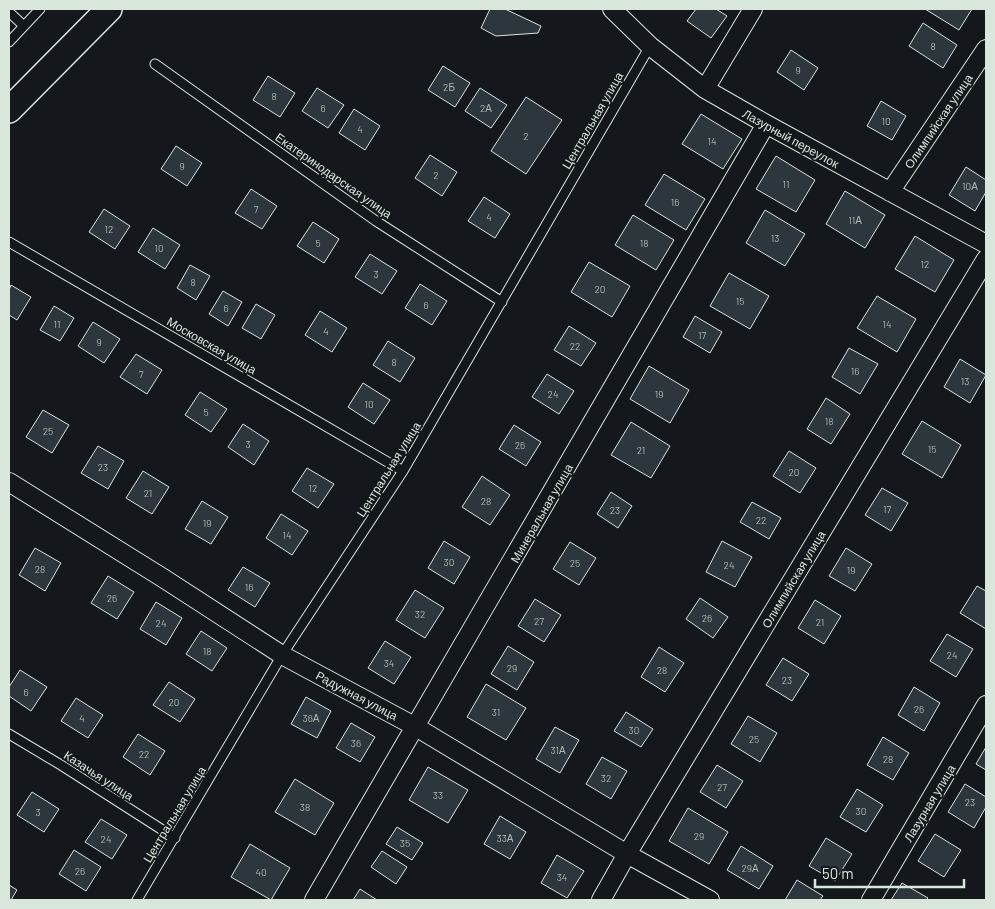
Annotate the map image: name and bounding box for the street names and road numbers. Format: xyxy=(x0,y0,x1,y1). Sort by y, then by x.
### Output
street label: Центральная улица xyxy=(559,69,626,171)
street label: Олимпийская улица xyxy=(901,71,976,172)
street label: Лазурный переулок xyxy=(740,106,842,172)
street label: Екатеринодарская улица xyxy=(273,129,395,222)
street label: Московская улица xyxy=(164,314,260,377)
street label: Центральная улица xyxy=(353,419,424,520)
street label: Минеральная улица xyxy=(507,461,576,565)
street label: Олимпийская улица xyxy=(758,527,829,631)
street label: Радужная улица xyxy=(313,668,401,723)
street label: Казачья улица xyxy=(61,747,137,804)
street label: Лазурная улица xyxy=(900,762,959,845)
street label: Центральная улица xyxy=(140,763,209,865)

